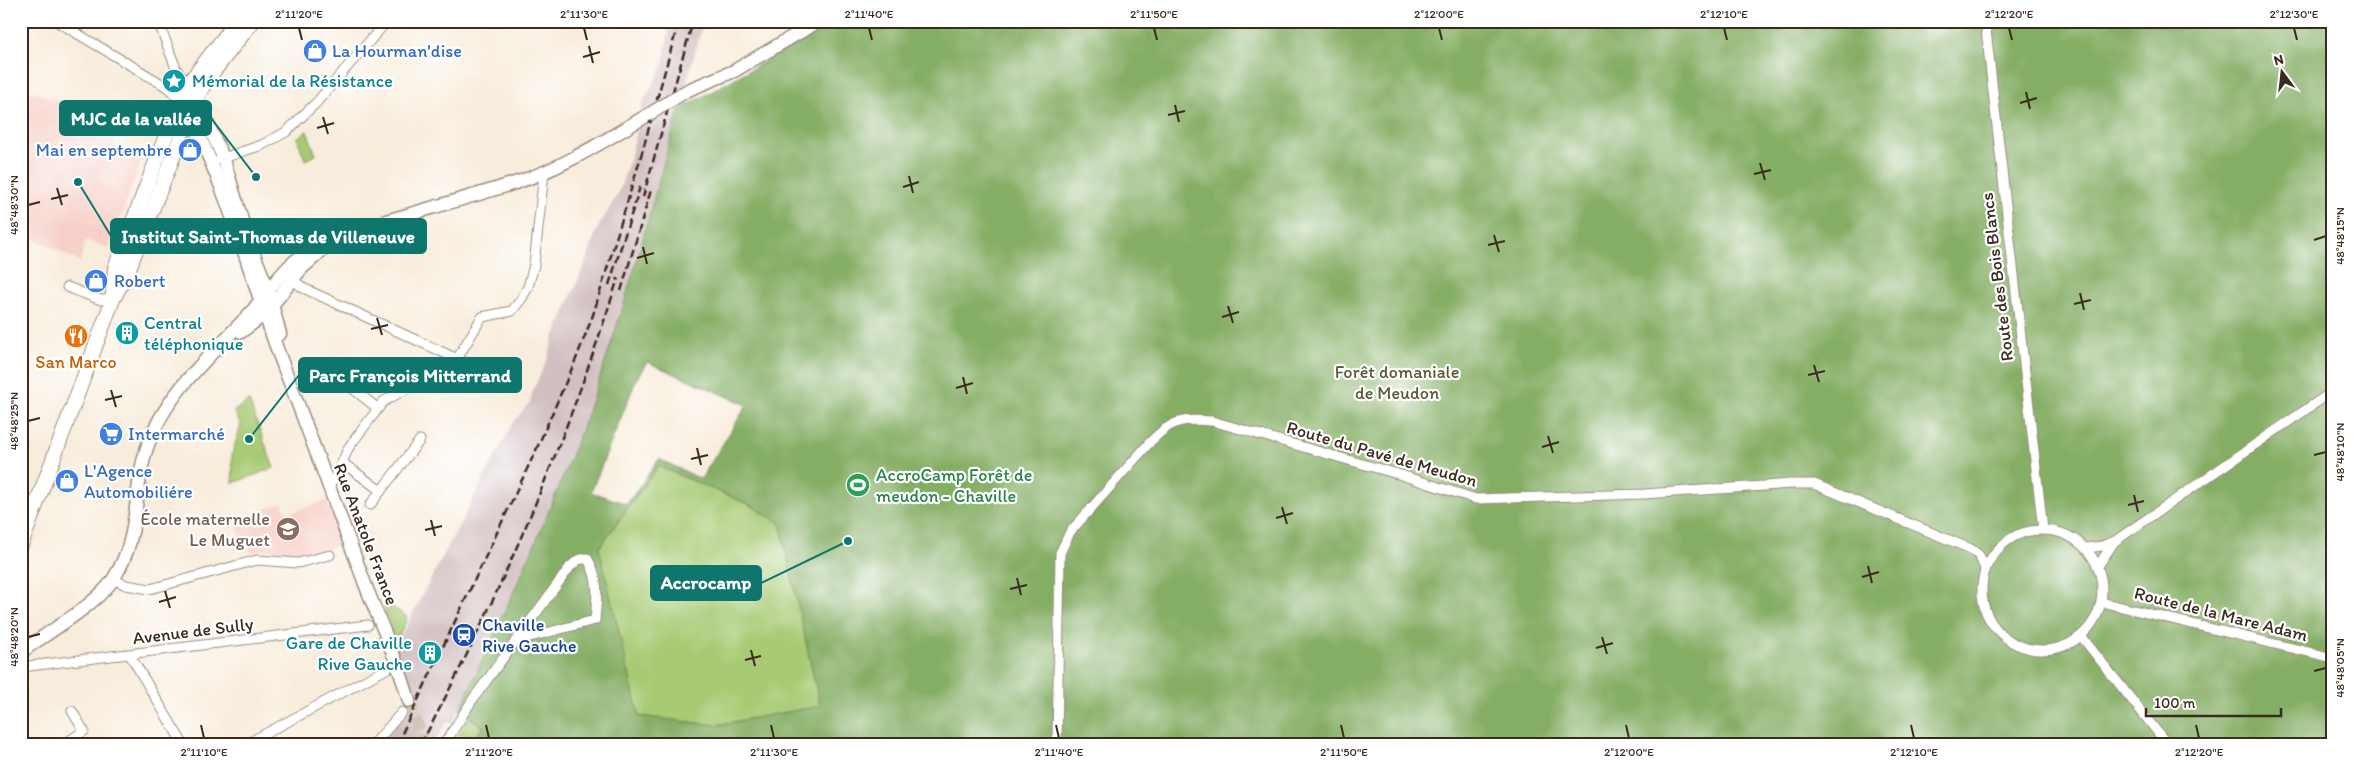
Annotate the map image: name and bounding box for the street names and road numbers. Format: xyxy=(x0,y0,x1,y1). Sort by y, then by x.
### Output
street label: Route des Bois Blancs xyxy=(1976,192,2018,362)
street label: Route du Pavé de Meudon xyxy=(1284,416,1480,492)
street label: Rue Anatole France xyxy=(329,460,403,608)
street label: Route de la Mare Adam xyxy=(2132,582,2310,646)
street label: Avenue de Sully xyxy=(131,613,255,649)

